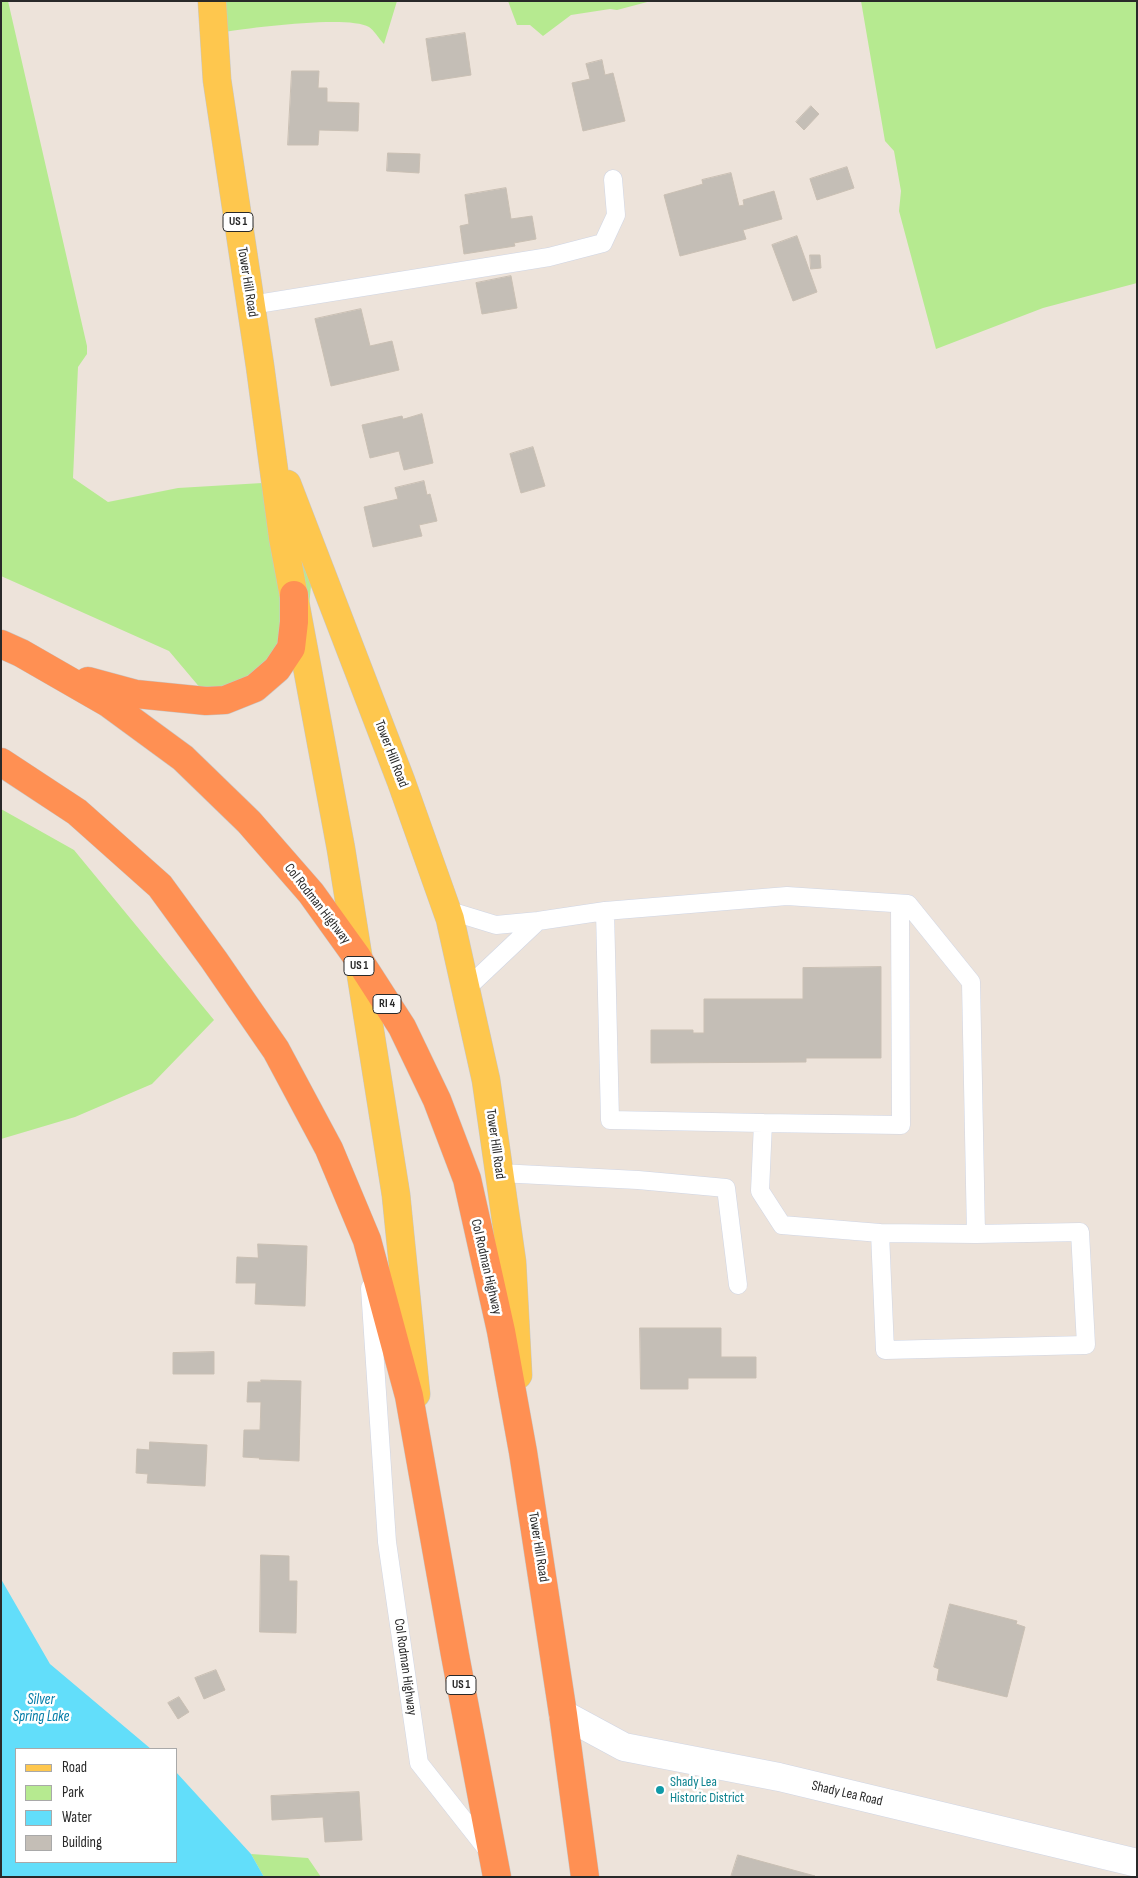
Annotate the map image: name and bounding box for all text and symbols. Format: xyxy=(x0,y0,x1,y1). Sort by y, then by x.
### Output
road number: US 1 xyxy=(223,212,253,232)
street label: Tower Hill Road xyxy=(233,246,261,318)
street label: Tower Hill Road xyxy=(370,718,412,790)
street label: Col Rodman Highway xyxy=(280,860,354,948)
road number: US 1 xyxy=(344,956,374,976)
road number: RI 4 xyxy=(373,994,401,1014)
street label: Tower Hill Road xyxy=(482,1108,508,1180)
street label: Col Rodman Highway xyxy=(467,1218,505,1316)
street label: Tower Hill Road xyxy=(524,1511,552,1583)
street label: Col Rodman Highway xyxy=(390,1618,420,1716)
road number: US 1 xyxy=(446,1676,476,1694)
water label: Silver Spring Lake xyxy=(13,1691,69,1726)
legend xyxy=(15,1748,178,1863)
text: Road xyxy=(62,1758,87,1777)
place label: Shady Lea Historic District xyxy=(670,1774,744,1806)
street label: Shady Lea Road xyxy=(810,1778,884,1810)
text: Park xyxy=(62,1783,84,1802)
marker: Shady Lea Historic District xyxy=(654,1784,666,1796)
text: Water xyxy=(62,1808,92,1827)
text: Building xyxy=(62,1833,102,1852)

